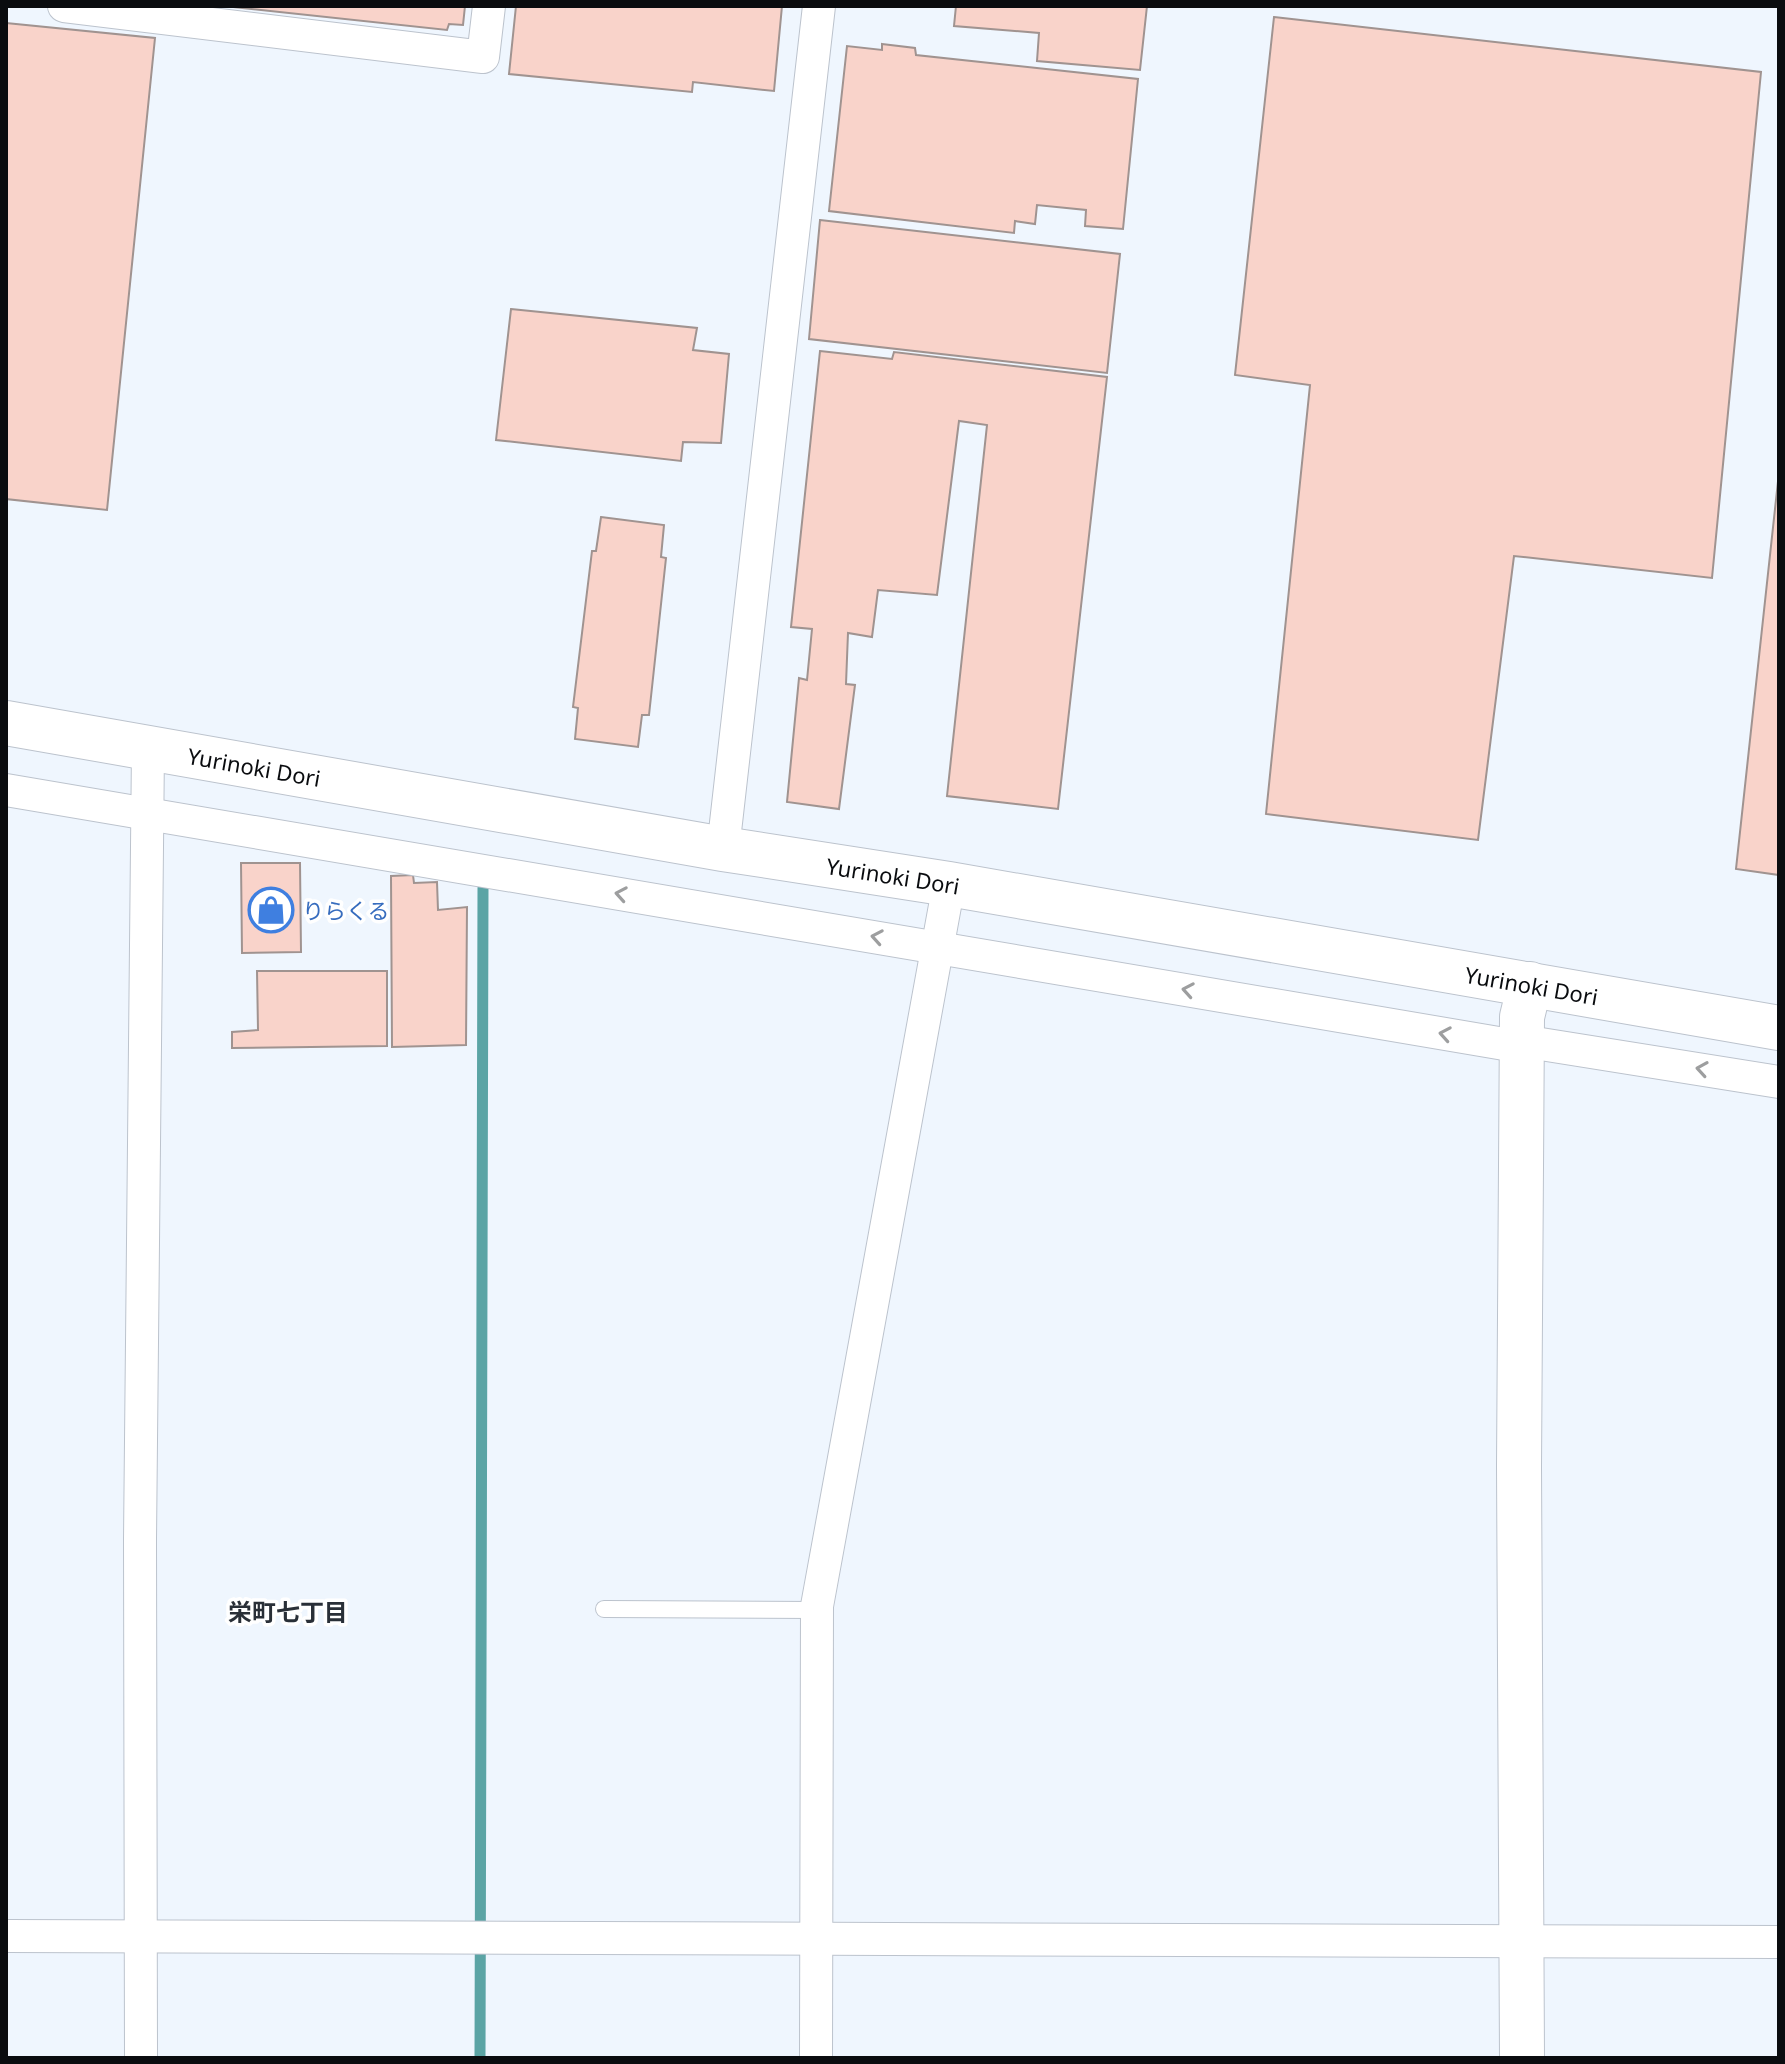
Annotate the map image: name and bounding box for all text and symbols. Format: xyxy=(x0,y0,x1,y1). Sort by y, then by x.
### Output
street label: Yurinoki Dori xyxy=(185,740,323,793)
street label: Yurinoki Dori xyxy=(824,850,962,901)
shop icon: りらくる xyxy=(247,886,295,934)
one-way arrow xyxy=(614,886,627,903)
place label: りらくる xyxy=(302,895,390,925)
one-way arrow xyxy=(870,929,884,946)
street label: Yurinoki Dori xyxy=(1463,959,1600,1011)
one-way arrow xyxy=(1182,983,1195,1000)
one-way arrow xyxy=(1438,1026,1452,1043)
one-way arrow xyxy=(1695,1061,1709,1078)
district label: 栄町七丁目 xyxy=(228,1595,348,1628)

